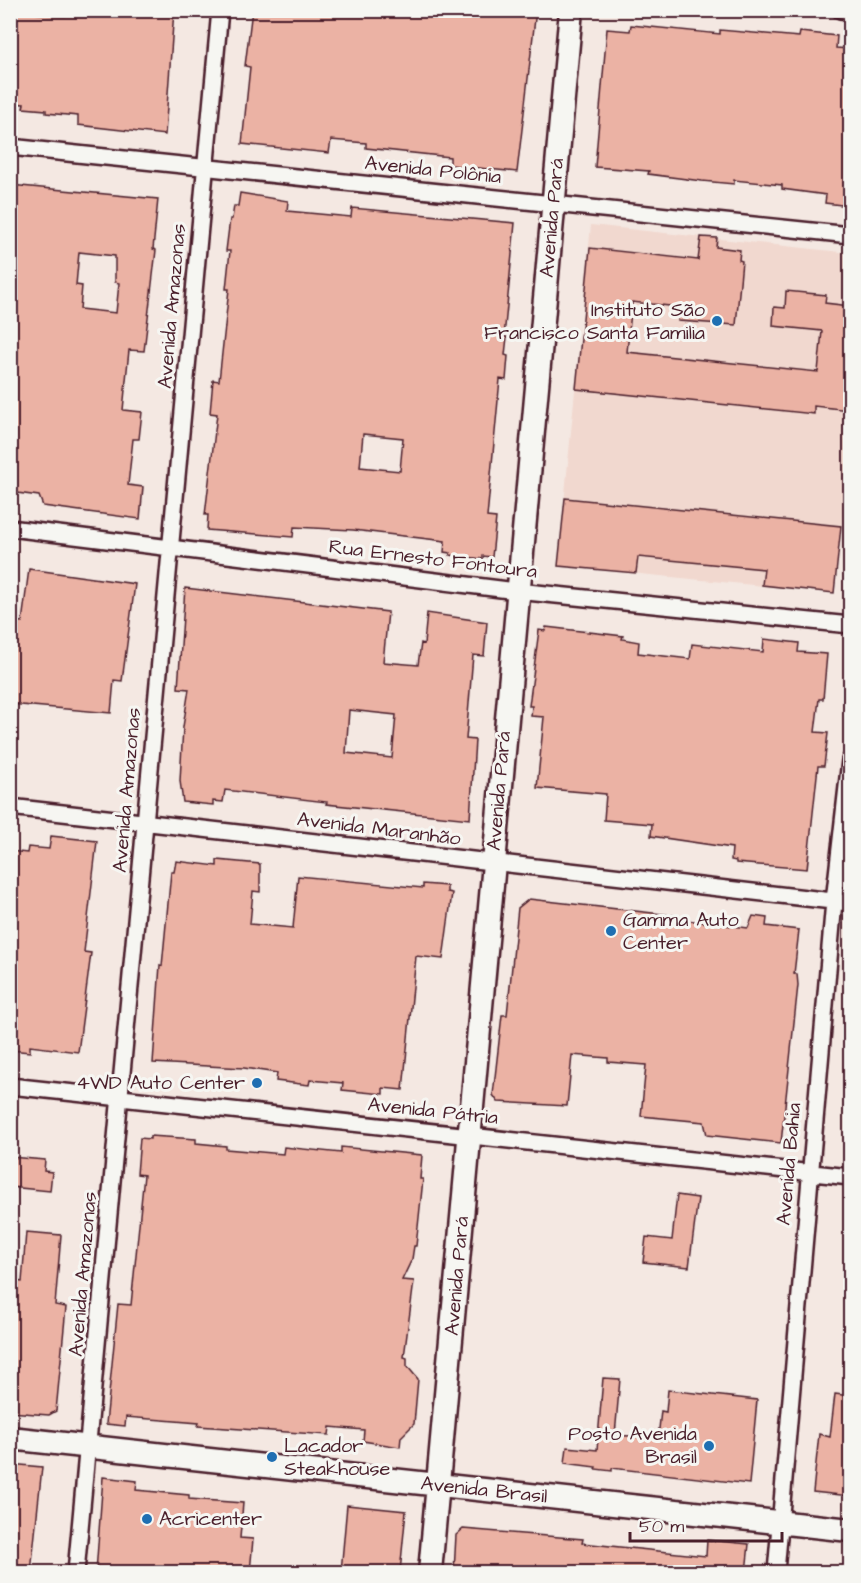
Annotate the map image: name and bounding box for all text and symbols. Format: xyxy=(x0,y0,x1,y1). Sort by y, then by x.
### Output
street label: Avenida Polônia xyxy=(363,149,503,191)
street label: Avenida Pará xyxy=(533,157,571,279)
street label: Avenida Amazonas xyxy=(151,222,193,390)
place label: Instituto São Francisco Santa Familia xyxy=(484,296,705,347)
marker: Instituto São Francisco Santa Familia xyxy=(710,314,724,328)
street label: Rua Ernesto Fontoura xyxy=(327,532,539,586)
street label: Avenida Amazonas xyxy=(106,706,148,874)
street label: Avenida Pará xyxy=(480,730,518,852)
street label: Avenida Maranhão xyxy=(296,805,462,853)
place label: Gamma Auto Center xyxy=(623,906,739,957)
marker: Gamma Auto Center xyxy=(604,924,618,938)
place label: 4WD Auto Center xyxy=(76,1069,245,1097)
marker: 4WD Auto Center xyxy=(250,1076,264,1090)
street label: Avenida Pátria xyxy=(367,1090,499,1132)
street label: Avenida Bahia xyxy=(770,1102,808,1226)
street label: Avenida Amazonas xyxy=(62,1190,104,1358)
street label: Avenida Pará xyxy=(438,1215,476,1337)
place label: Posto Avenida Brasil xyxy=(568,1420,697,1471)
place label: Lacador Steakhouse xyxy=(284,1432,391,1483)
marker: Posto Avenida Brasil xyxy=(702,1439,716,1453)
marker: Lacador Steakhouse xyxy=(265,1450,279,1464)
street label: Avenida Brasil xyxy=(419,1469,549,1511)
place label: Acricenter xyxy=(159,1505,262,1533)
scale bar xyxy=(630,1505,782,1543)
marker: Acricenter xyxy=(140,1512,154,1526)
text: 50 m xyxy=(639,1514,684,1539)

